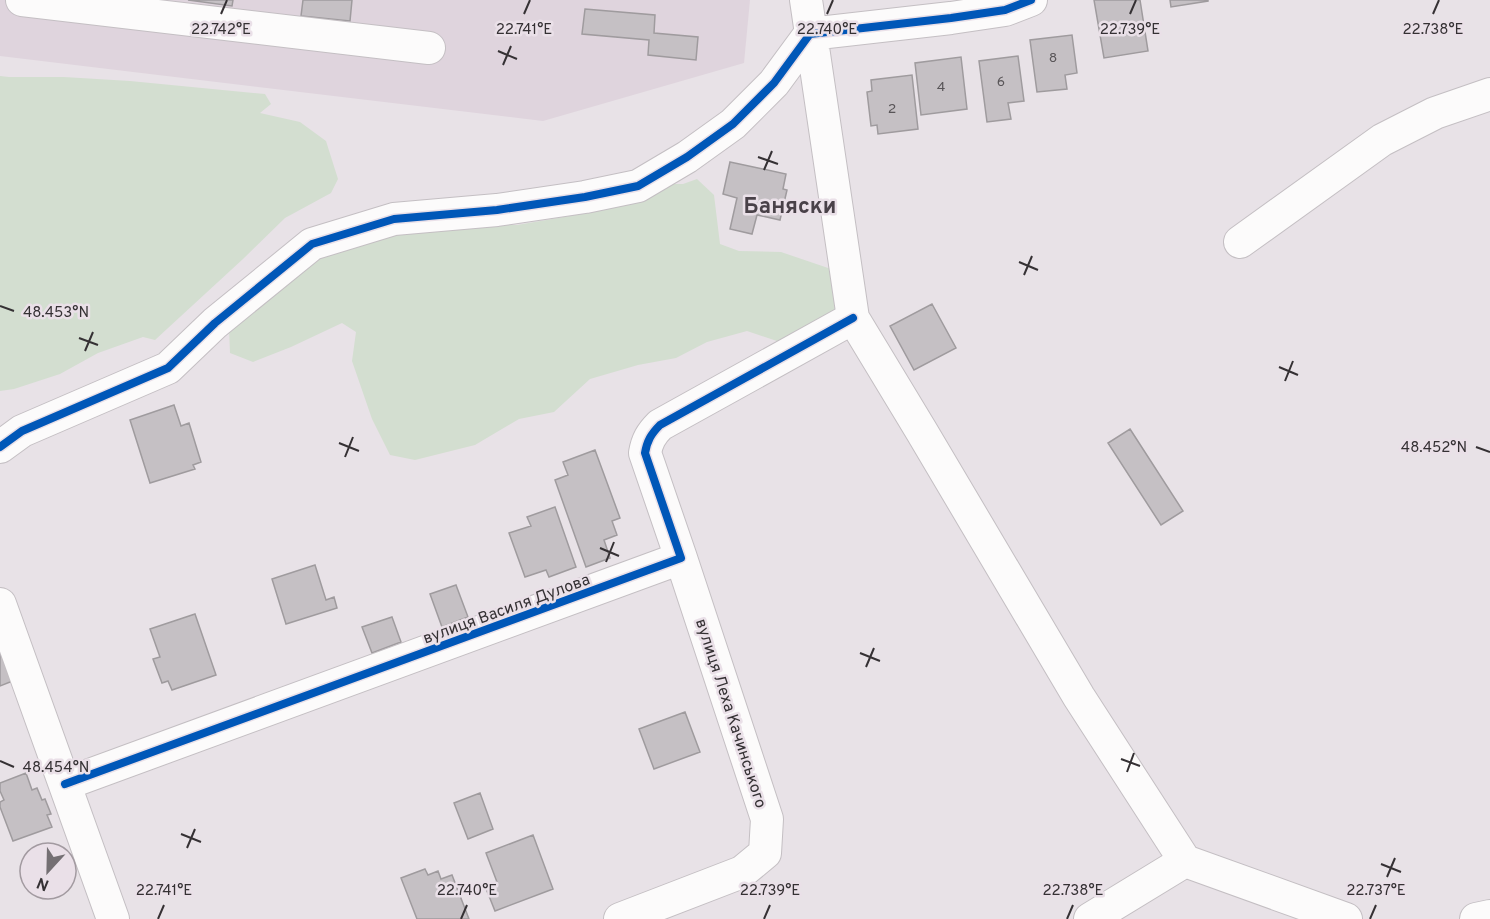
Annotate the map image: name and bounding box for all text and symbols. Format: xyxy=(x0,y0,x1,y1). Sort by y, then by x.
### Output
text: 22.742°E xyxy=(191,21,251,40)
text: 22.741°E xyxy=(496,21,552,40)
text: 22.740°E xyxy=(797,21,857,40)
text: 22.739°E xyxy=(1100,21,1160,40)
text: 22.738°E xyxy=(1402,21,1464,40)
house number: 8 xyxy=(1049,50,1057,67)
house number: 6 xyxy=(997,74,1005,91)
house number: 4 xyxy=(937,79,945,96)
house number: 2 xyxy=(888,101,896,118)
district label: Баняски xyxy=(744,194,836,221)
text: 48.453°N xyxy=(23,304,89,323)
text: 48.452°N xyxy=(1401,439,1467,458)
street label: вулиця Василя Дулова xyxy=(420,570,593,649)
street label: вулиця Леха Качинського xyxy=(690,617,770,811)
text: 48.454°N xyxy=(23,759,89,778)
north arrow xyxy=(18,841,78,901)
text: N xyxy=(34,872,52,894)
text: 22.741°E xyxy=(136,882,192,901)
text: 22.740°E xyxy=(437,882,497,901)
text: 22.739°E xyxy=(740,882,800,901)
text: 22.738°E xyxy=(1042,882,1104,901)
text: 22.737°E xyxy=(1346,882,1406,901)

